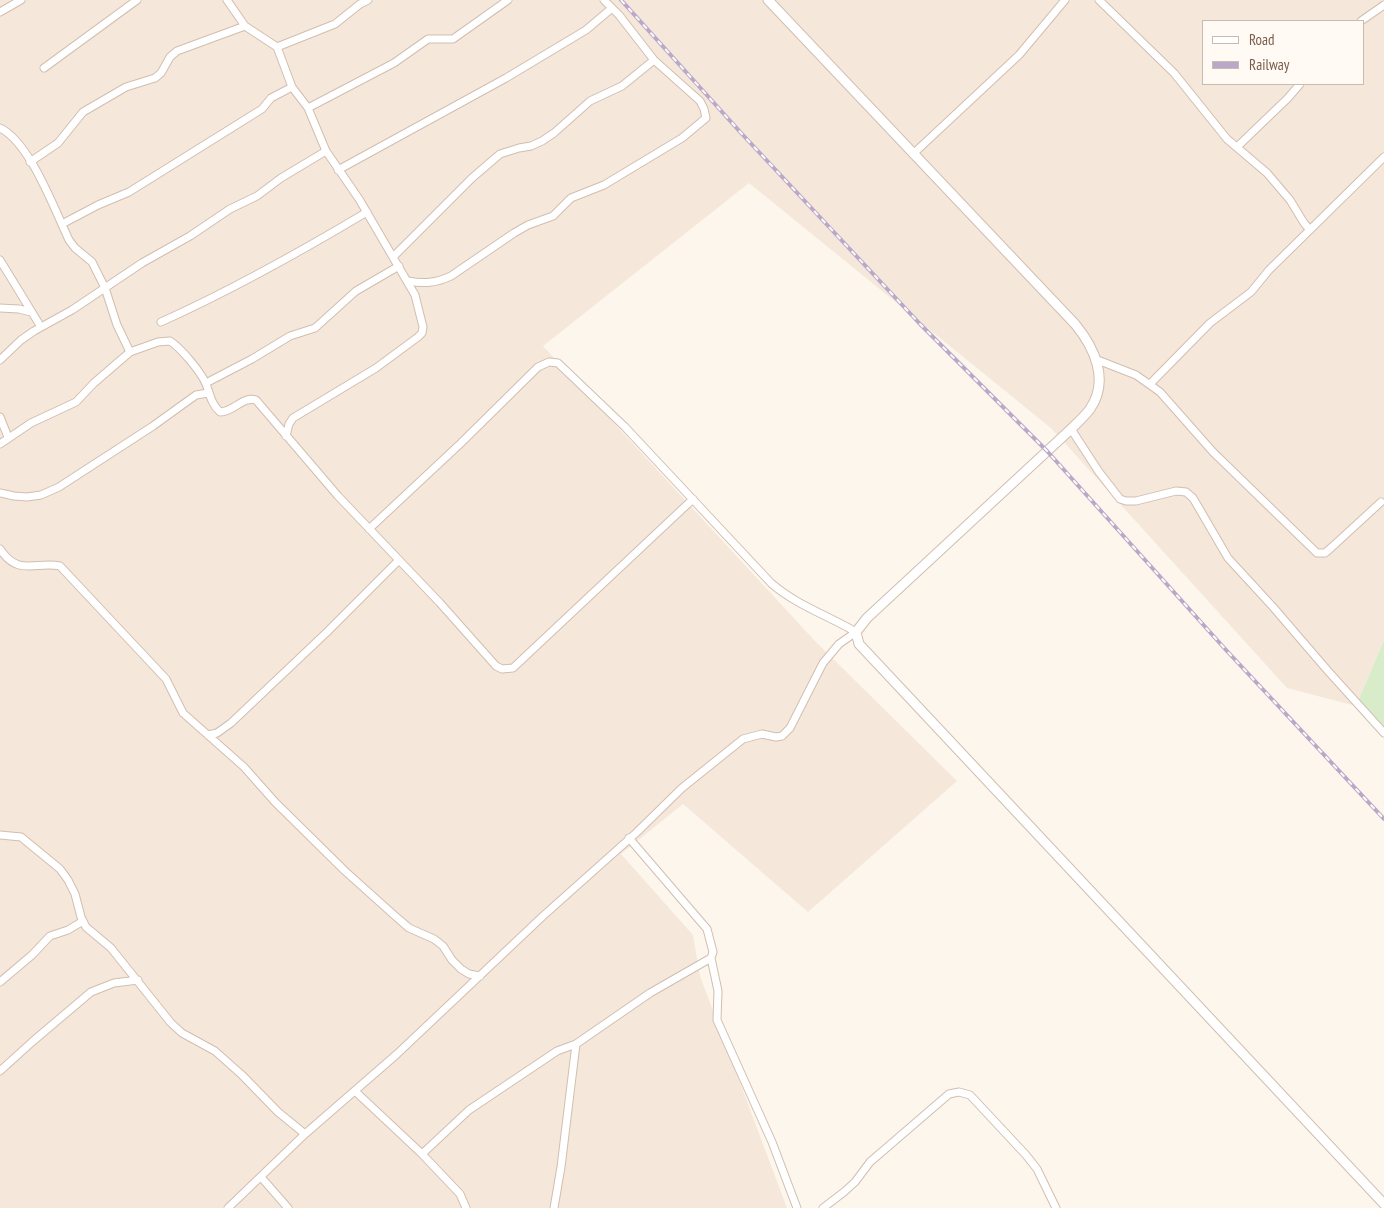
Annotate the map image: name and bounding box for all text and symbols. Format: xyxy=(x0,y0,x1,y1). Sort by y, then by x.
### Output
legend xyxy=(1202,20,1364,85)
text: Road xyxy=(1249,30,1275,49)
text: Railway xyxy=(1249,55,1289,74)

